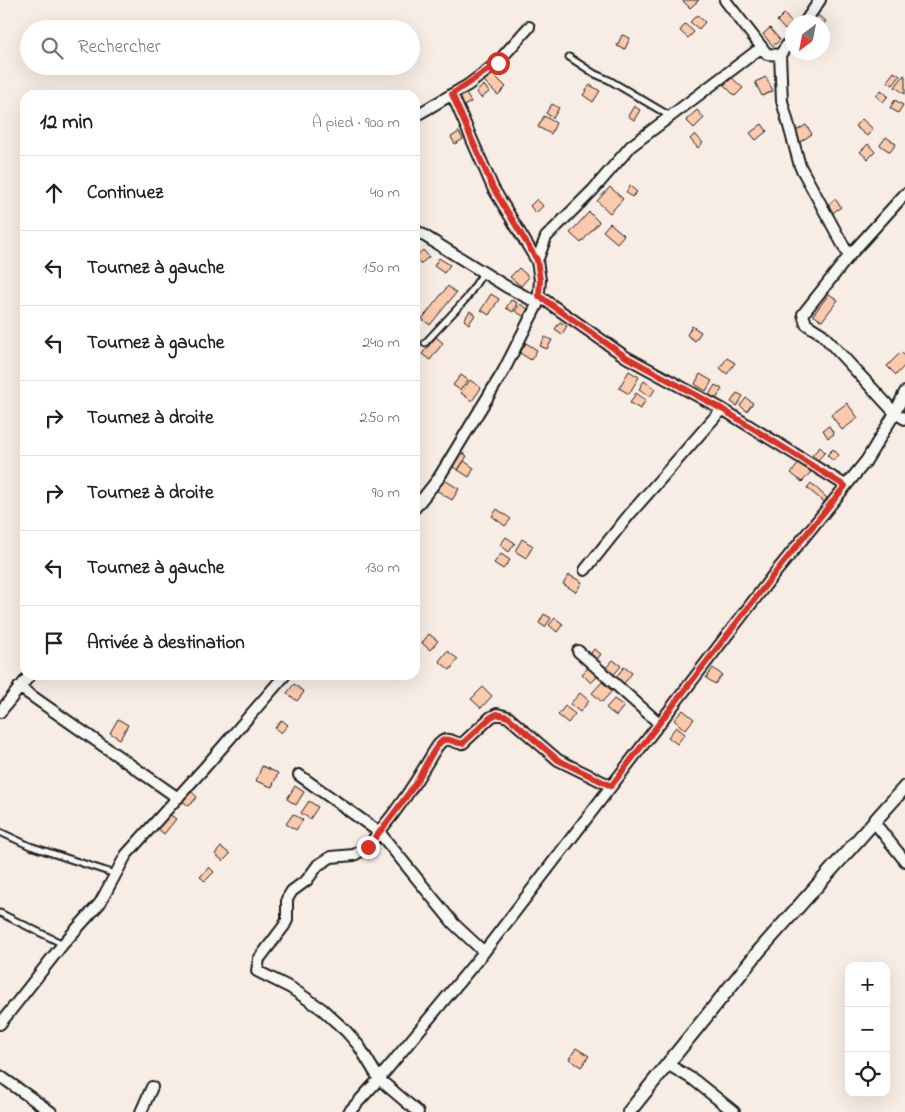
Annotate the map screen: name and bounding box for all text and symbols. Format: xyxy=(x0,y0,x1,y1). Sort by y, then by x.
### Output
north arrow xyxy=(785,15,830,60)
search box xyxy=(20,20,420,75)
icon: search xyxy=(38,34,66,62)
text: Rechercher xyxy=(78,34,161,61)
route start xyxy=(487,52,510,75)
text: 12 min xyxy=(40,108,93,138)
text: À pied · 900 m xyxy=(312,111,400,135)
icon: ahead xyxy=(40,179,68,207)
text: Continuez xyxy=(87,180,163,207)
text: 40 m xyxy=(370,181,400,205)
icon: left xyxy=(40,254,68,282)
text: Tournez à gauche xyxy=(87,255,224,282)
text: 150 m xyxy=(362,256,400,280)
icon: left xyxy=(40,329,68,357)
text: Tournez à gauche xyxy=(87,330,224,357)
text: 240 m xyxy=(362,331,400,355)
icon: right xyxy=(40,404,68,432)
text: Tournez à droite xyxy=(87,405,213,432)
text: 250 m xyxy=(360,406,400,430)
icon: right xyxy=(40,479,68,507)
text: Tournez à droite xyxy=(87,480,213,507)
text: 90 m xyxy=(372,481,400,505)
icon: left xyxy=(40,554,68,582)
text: Tournez à gauche xyxy=(87,555,224,582)
text: 130 m xyxy=(365,556,400,580)
icon: arrive xyxy=(40,629,68,657)
text: Arrivée à destination xyxy=(87,630,245,657)
route end xyxy=(357,836,380,859)
map controls xyxy=(845,962,890,1097)
button: + xyxy=(845,962,890,1007)
button: − xyxy=(845,1007,890,1052)
button: locate xyxy=(845,1052,890,1097)

